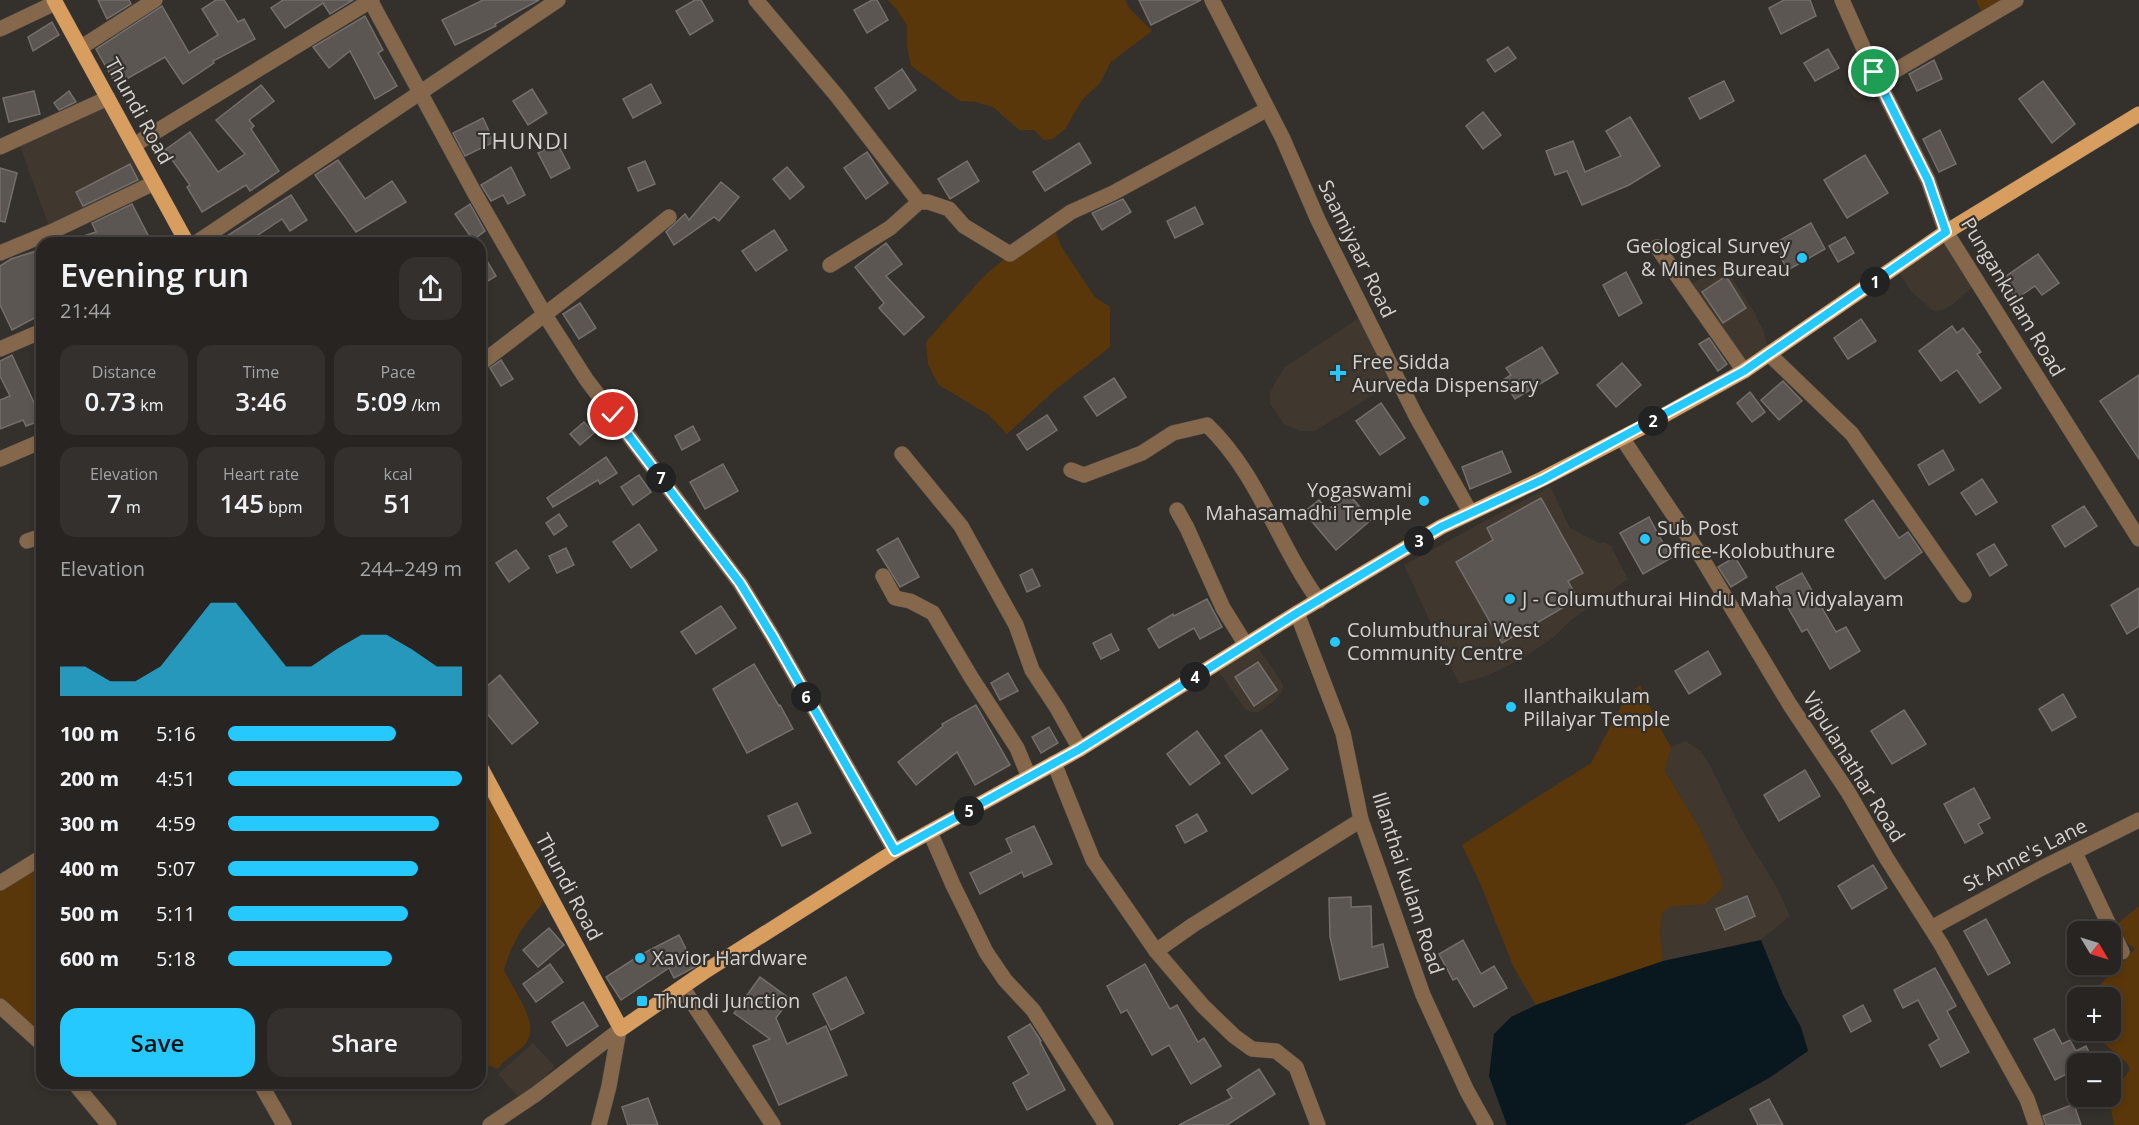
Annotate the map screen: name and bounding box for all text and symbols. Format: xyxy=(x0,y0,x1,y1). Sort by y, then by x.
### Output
pin xyxy=(1848,46,1899,97)
street label: Thundi Road xyxy=(99,53,180,169)
icon: arrive xyxy=(1857,55,1890,88)
district label: THUNDI xyxy=(478,125,570,155)
street label: Saamiyaar Road xyxy=(1312,175,1402,322)
street label: Pungankulam Road xyxy=(1955,212,2072,381)
place label: Geological Survey & Mines Bureau xyxy=(1626,232,1791,282)
marker: Geological Survey & Mines Bureau xyxy=(1795,251,1809,265)
text: Evening run xyxy=(60,252,249,297)
button: share xyxy=(399,257,462,320)
pin: 1 xyxy=(1860,267,1890,297)
text: 1 xyxy=(1870,271,1880,293)
text: 21:44 xyxy=(60,297,111,324)
place label: Free Sidda Aurveda Dispensary xyxy=(1352,348,1539,398)
text: Distance xyxy=(92,361,156,383)
text: Time xyxy=(243,361,279,383)
text: Pace xyxy=(380,361,416,383)
marker: Free Sidda Aurveda Dispensary xyxy=(1329,364,1347,382)
text: 0.73 xyxy=(84,383,136,419)
text: 3:46 xyxy=(235,383,287,419)
text: 5:09 xyxy=(356,383,407,419)
pin xyxy=(587,389,638,440)
text: km xyxy=(136,394,164,416)
text: /km xyxy=(407,394,440,416)
icon: check xyxy=(596,398,629,431)
pin: 2 xyxy=(1638,406,1668,436)
text: 2 xyxy=(1648,410,1658,432)
text: Elevation xyxy=(90,463,158,485)
text: Heart rate xyxy=(223,463,299,485)
text: kcal xyxy=(384,463,413,485)
pin: 7 xyxy=(646,463,676,493)
text: 7 xyxy=(656,467,666,489)
place label: Yogaswami Mahasamadhi Temple xyxy=(1205,476,1412,526)
text: 7 xyxy=(107,485,122,521)
text: 145 xyxy=(219,485,264,521)
text: 51 xyxy=(383,485,413,521)
marker: Yogaswami Mahasamadhi Temple xyxy=(1417,494,1431,508)
text: m xyxy=(122,496,141,518)
text: bpm xyxy=(264,496,303,518)
place label: Sub Post Office-Kolobuthure xyxy=(1657,514,1835,564)
pin: 3 xyxy=(1404,526,1434,556)
text: 3 xyxy=(1414,530,1424,552)
marker: Sub Post Office-Kolobuthure xyxy=(1638,532,1652,546)
text: Elevation xyxy=(60,555,145,582)
text: 244–249 m xyxy=(360,555,462,582)
place label: J - Columuthurai Hindu Maha Vidyalayam xyxy=(1520,585,1904,612)
marker: J - Columuthurai Hindu Maha Vidyalayam xyxy=(1503,592,1517,606)
place label: Columbuthurai West Community Centre xyxy=(1347,616,1540,666)
marker: Columbuthurai West Community Centre xyxy=(1328,635,1342,649)
pin: 4 xyxy=(1180,662,1210,692)
text: 4 xyxy=(1190,666,1200,688)
pin: 6 xyxy=(791,682,821,712)
place label: Ilanthaikulam Pillaiyar Temple xyxy=(1523,682,1670,732)
text: 6 xyxy=(801,686,811,708)
street label: Vipulanathar Road xyxy=(1797,686,1912,847)
marker: Ilanthaikulam Pillaiyar Temple xyxy=(1504,700,1518,714)
text: 100 m xyxy=(60,720,119,747)
text: 5:16 xyxy=(156,720,196,747)
text: 200 m xyxy=(60,765,119,792)
text: 4:51 xyxy=(156,765,196,792)
street label: Illanthai kulam Road xyxy=(1366,788,1451,977)
pin: 5 xyxy=(954,796,984,826)
text: 5 xyxy=(964,800,974,822)
text: 300 m xyxy=(60,810,119,837)
text: 4:59 xyxy=(156,810,196,837)
street label: St Anne's Lane xyxy=(1958,812,2091,897)
street label: Thundi Road xyxy=(530,828,609,945)
text: 400 m xyxy=(60,855,119,882)
text: 5:07 xyxy=(156,855,196,882)
text: 500 m xyxy=(60,900,119,927)
text: 5:11 xyxy=(156,900,196,927)
north arrow xyxy=(2067,921,2121,975)
map controls xyxy=(2067,921,2121,1107)
place label: Xavior Hardware xyxy=(652,944,807,971)
text: 600 m xyxy=(60,945,119,972)
text: 5:18 xyxy=(156,945,196,972)
marker: Xavior Hardware xyxy=(633,951,647,965)
place label: Thundi Junction xyxy=(654,987,800,1014)
button: + xyxy=(2067,987,2121,1041)
marker: Thundi Junction xyxy=(635,994,649,1008)
button: Save xyxy=(60,1008,255,1077)
button: Share xyxy=(267,1008,462,1077)
button: − xyxy=(2067,1053,2121,1107)

